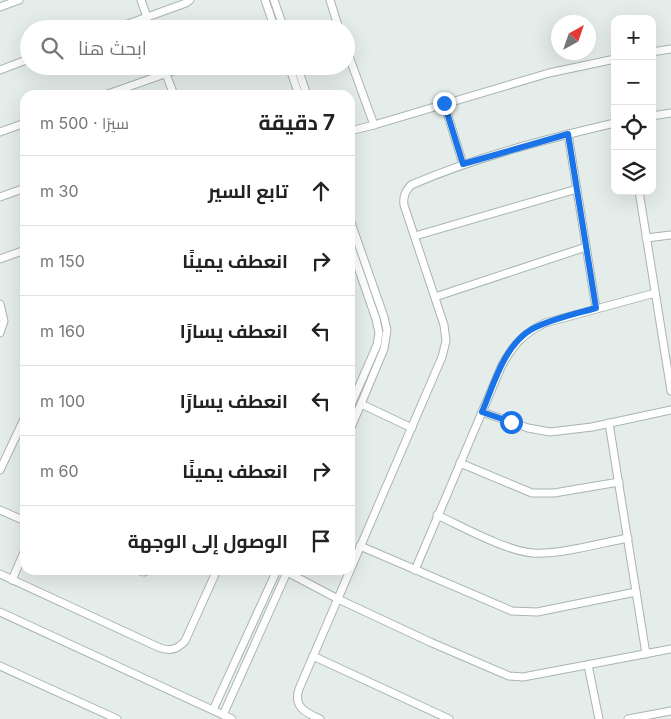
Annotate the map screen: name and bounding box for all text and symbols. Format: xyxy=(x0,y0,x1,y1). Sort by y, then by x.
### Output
north arrow xyxy=(551,15,596,60)
map controls xyxy=(611,15,656,195)
button: + xyxy=(611,15,656,60)
search box xyxy=(20,20,355,75)
icon: search xyxy=(38,34,66,62)
text: ابحث هنا xyxy=(78,37,147,60)
button: − xyxy=(611,60,656,105)
route end xyxy=(433,92,456,115)
button: locate xyxy=(611,105,656,150)
text: 7 دقيقة xyxy=(258,110,335,135)
text: سيرًا · 500 m xyxy=(40,113,129,133)
button: layers xyxy=(611,150,656,195)
icon: ahead xyxy=(307,177,335,205)
text: تابع السير xyxy=(208,180,288,203)
text: 30 m xyxy=(40,181,79,201)
icon: right xyxy=(307,247,335,275)
text: انعطف يمينًا xyxy=(182,250,288,273)
text: 150 m xyxy=(40,251,85,271)
icon: left xyxy=(307,317,335,345)
text: انعطف يسارًا xyxy=(180,320,288,343)
text: 160 m xyxy=(40,321,85,341)
icon: left xyxy=(307,387,335,415)
text: انعطف يسارًا xyxy=(180,390,288,413)
text: 100 m xyxy=(40,391,85,411)
route start xyxy=(500,411,523,434)
icon: right xyxy=(307,457,335,485)
text: انعطف يمينًا xyxy=(182,460,288,483)
text: 60 m xyxy=(40,461,79,481)
icon: arrive xyxy=(307,527,335,555)
text: الوصول إلى الوجهة xyxy=(128,530,288,553)

